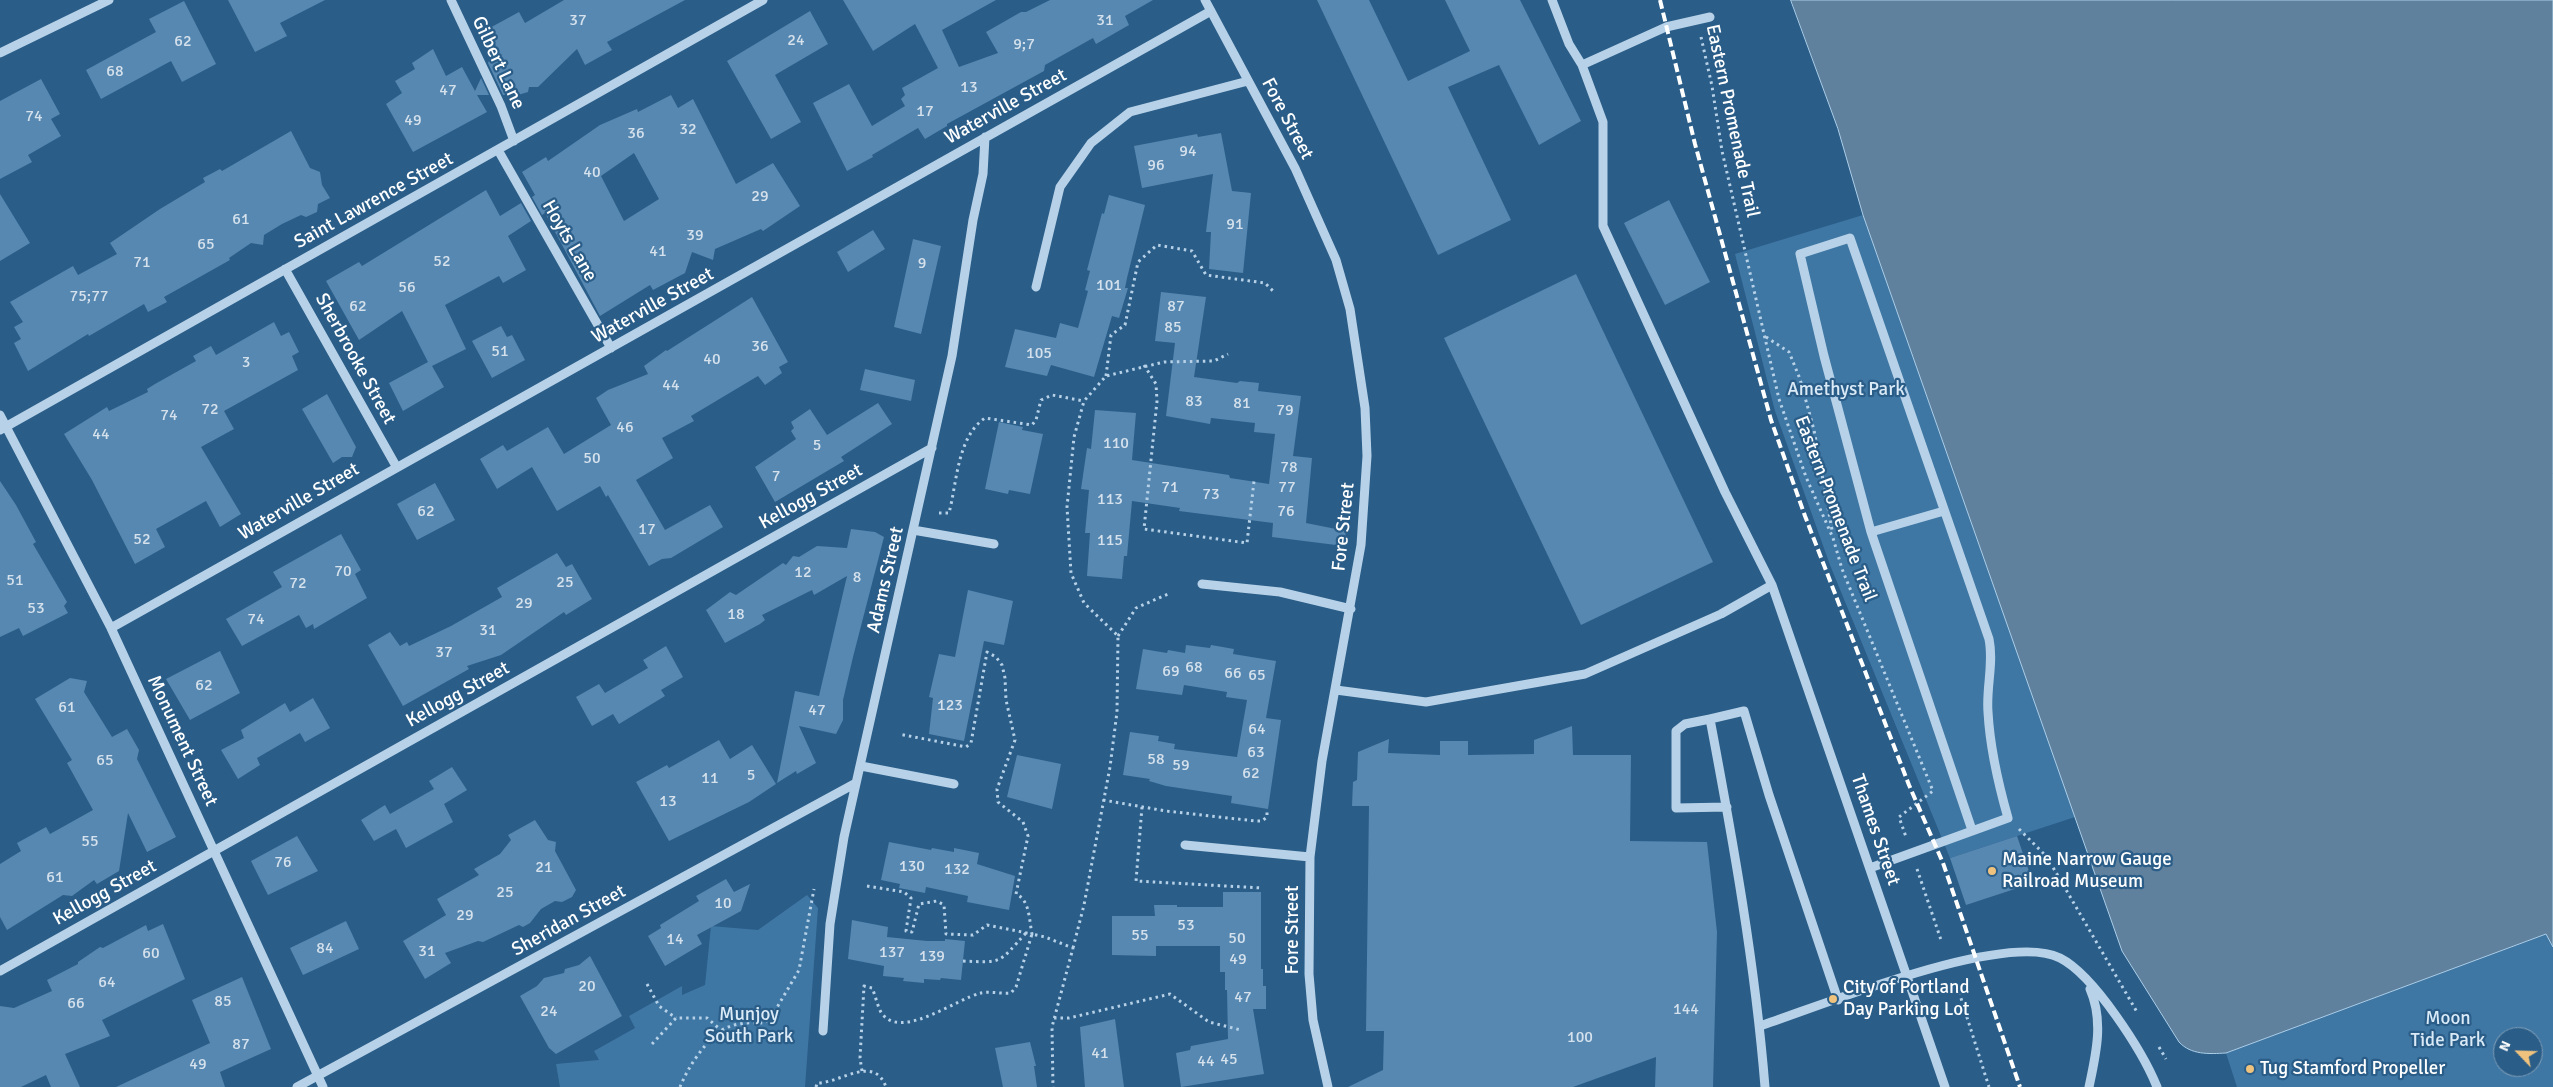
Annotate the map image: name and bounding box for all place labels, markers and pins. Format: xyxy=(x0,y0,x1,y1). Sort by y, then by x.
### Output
place label: Maine Narrow Gauge Railroad Museum xyxy=(2002,849,2172,893)
marker: Maine Narrow Gauge Railroad Museum xyxy=(1986,865,1998,877)
place label: City of Portland Day Parking Lot xyxy=(1843,977,1969,1021)
marker: City of Portland Day Parking Lot xyxy=(1827,993,1839,1005)
place label: Tug Stamford Propeller xyxy=(2260,1058,2445,1080)
marker: Tug Stamford Propeller xyxy=(2244,1063,2256,1075)

